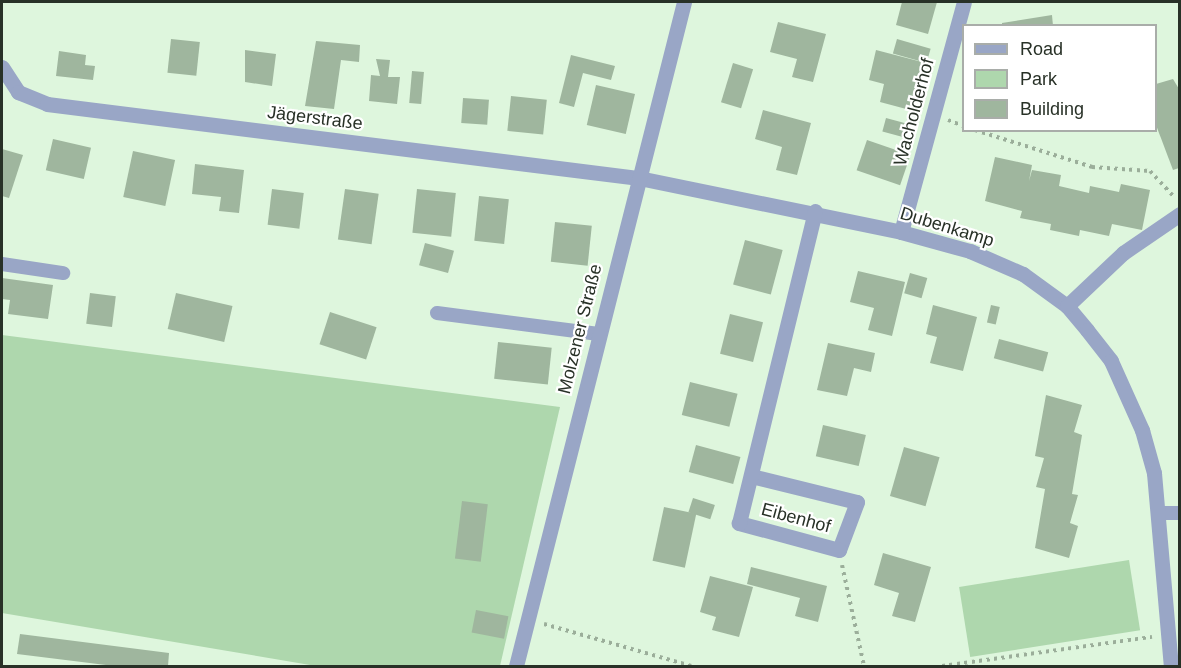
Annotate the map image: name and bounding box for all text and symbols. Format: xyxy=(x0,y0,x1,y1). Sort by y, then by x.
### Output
legend xyxy=(962,24,1157,132)
text: Road xyxy=(1020,39,1063,59)
street label: Wacholderhof xyxy=(889,56,939,168)
text: Park xyxy=(1020,69,1057,89)
text: Building xyxy=(1020,99,1084,119)
street label: Jägerstraße xyxy=(266,101,364,135)
street label: Dubenkamp xyxy=(897,202,997,252)
street label: Molzener Straße xyxy=(553,262,607,396)
street label: Eibenhof xyxy=(759,498,833,538)

